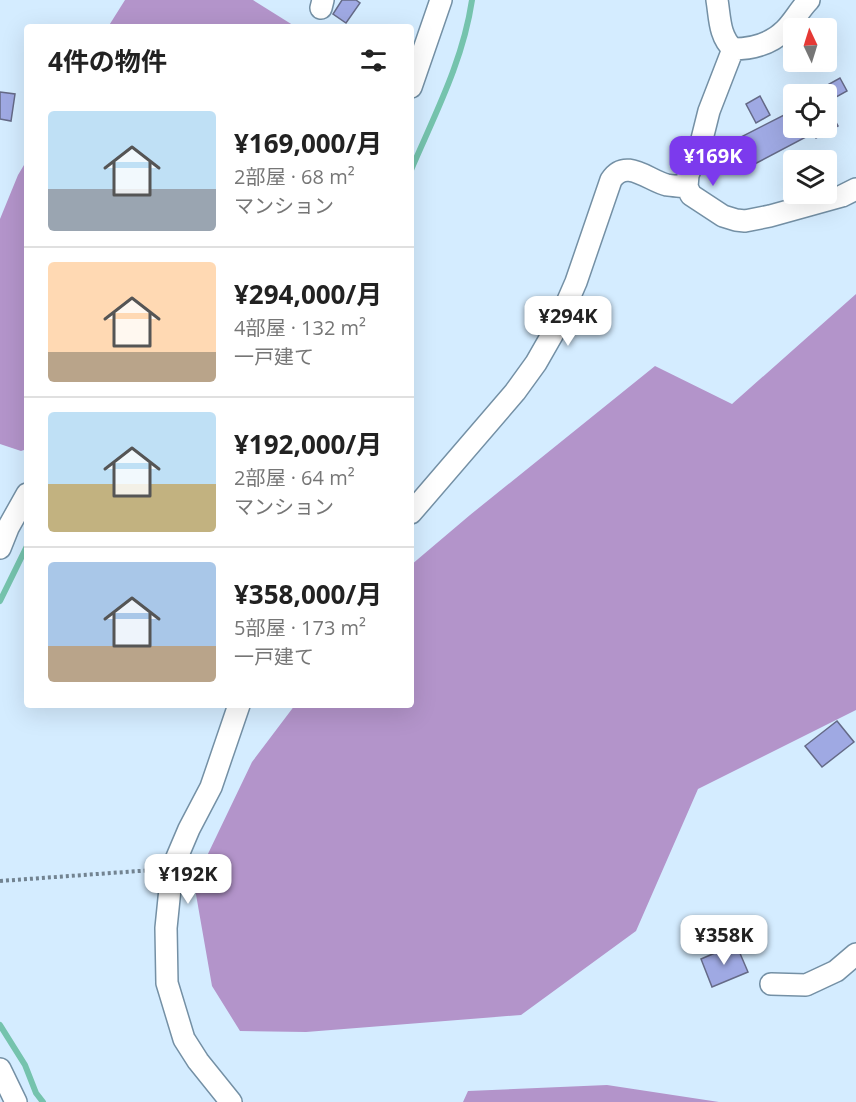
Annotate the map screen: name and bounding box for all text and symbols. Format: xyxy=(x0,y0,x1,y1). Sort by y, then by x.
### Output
north arrow xyxy=(783,18,837,72)
map controls xyxy=(783,18,837,204)
text: 4件の物件 xyxy=(48,43,167,79)
icon: filters xyxy=(357,44,390,77)
button: locate xyxy=(783,84,837,138)
text: ¥169,000/月 xyxy=(234,125,382,161)
icon: home xyxy=(96,135,168,207)
pin: ¥169K xyxy=(671,136,755,187)
text: ¥169K xyxy=(683,142,743,169)
button: layers xyxy=(783,150,837,204)
text: 2部屋 · 68 m² xyxy=(234,163,355,190)
text: マンション xyxy=(234,192,334,219)
text: ¥294,000/月 xyxy=(234,276,382,312)
icon: home xyxy=(96,286,168,358)
pin: ¥294K xyxy=(526,296,610,347)
text: ¥294K xyxy=(538,302,598,329)
text: 4部屋 · 132 m² xyxy=(234,314,366,341)
text: 一戸建て xyxy=(234,343,314,370)
text: ¥192,000/月 xyxy=(234,426,382,462)
icon: home xyxy=(96,436,168,508)
text: 2部屋 · 64 m² xyxy=(234,464,355,491)
text: マンション xyxy=(234,493,334,520)
text: ¥358,000/月 xyxy=(234,576,382,612)
icon: home xyxy=(96,586,168,658)
text: 5部屋 · 173 m² xyxy=(234,614,366,641)
text: 一戸建て xyxy=(234,643,314,670)
pin: ¥192K xyxy=(146,854,230,905)
text: ¥192K xyxy=(158,860,218,887)
pin: ¥358K xyxy=(682,915,766,966)
text: ¥358K xyxy=(694,921,754,948)

